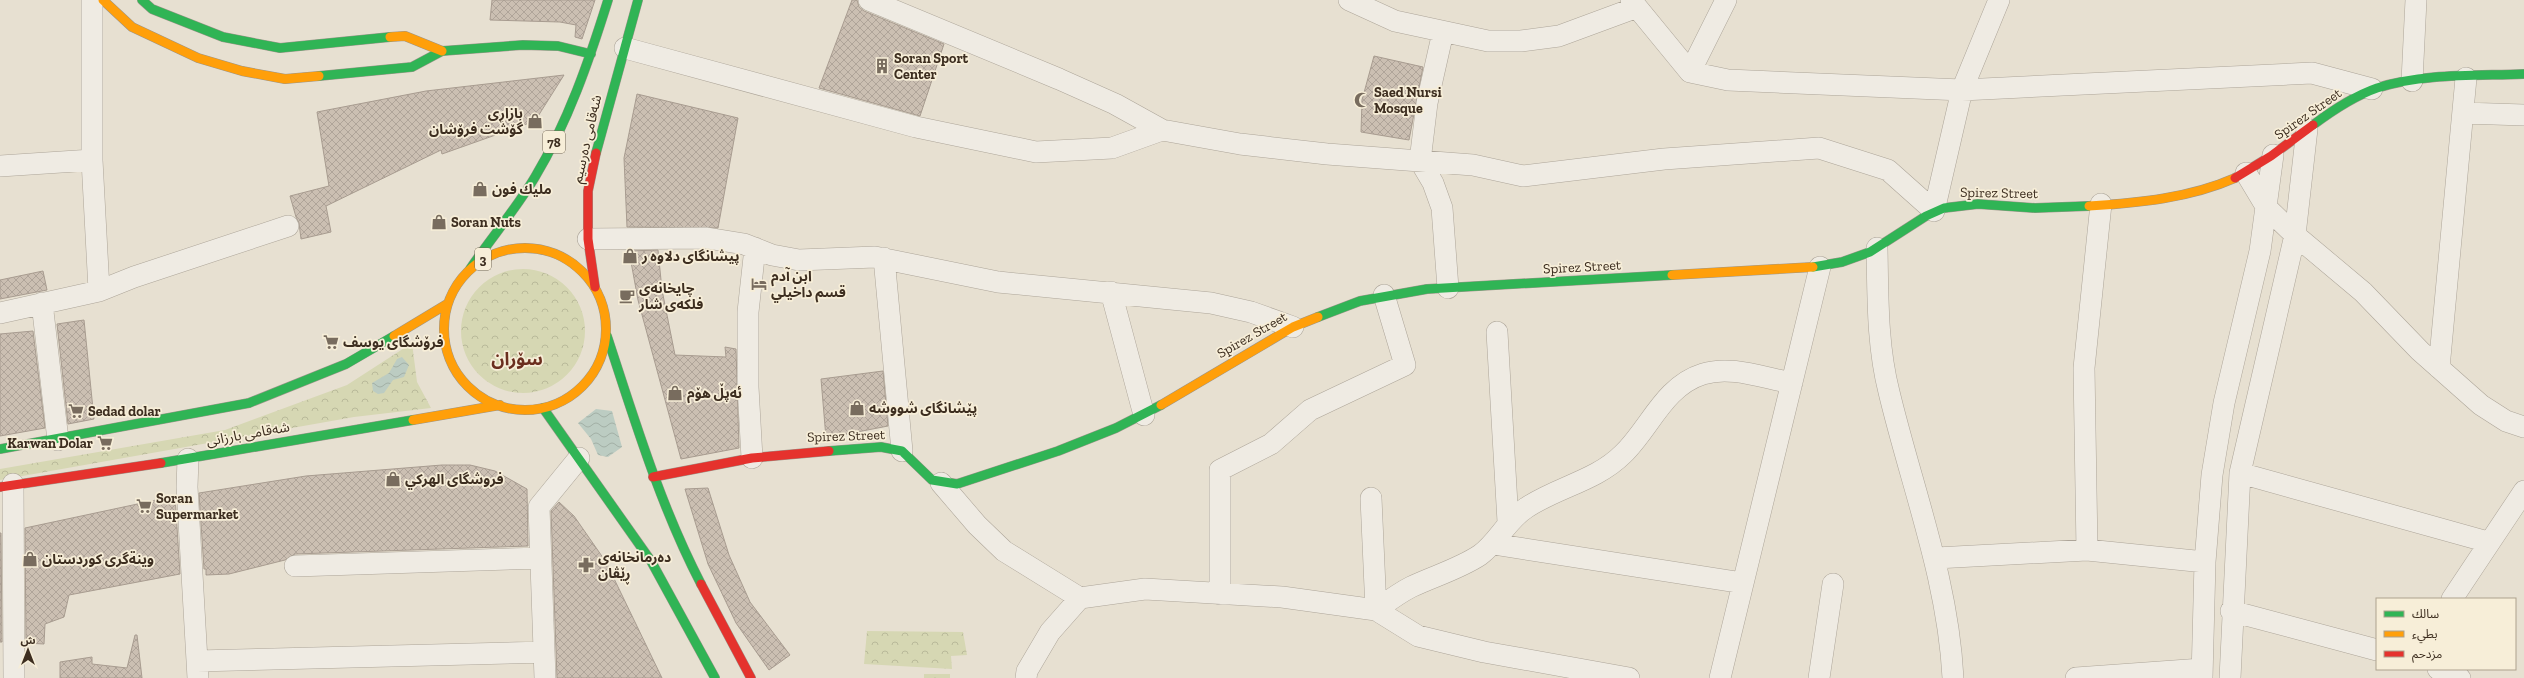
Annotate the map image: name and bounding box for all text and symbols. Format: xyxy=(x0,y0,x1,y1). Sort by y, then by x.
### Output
place label: Soran Sport Center xyxy=(894,50,969,83)
building icon: Soran Sport Center xyxy=(873,57,891,75)
place label: Saed Nursi Mosque xyxy=(1374,84,1442,117)
street label: Spirez Street xyxy=(2271,84,2346,143)
mosque icon: Saed Nursi Mosque xyxy=(1353,91,1371,109)
street label: شەقامی دەرسیم xyxy=(569,93,607,185)
place label: بازاڕی گۆشت فرۆشان xyxy=(429,105,524,138)
shop icon: بازاڕی گۆشت فرۆشان xyxy=(526,112,544,130)
road number: 78 xyxy=(543,131,565,153)
shop icon: مليك فون xyxy=(471,180,489,198)
place label: مليك فون xyxy=(492,181,552,198)
street label: Spirez Street xyxy=(1960,184,2039,202)
shop icon: Soran Nuts xyxy=(430,213,448,231)
place label: Soran Nuts xyxy=(451,214,521,231)
shop icon: پیشانگای دلاوه ر xyxy=(621,247,639,265)
road number: 3 xyxy=(475,248,491,270)
place label: پیشانگای دلاوه ر xyxy=(641,248,740,265)
street label: Spirez Street xyxy=(1543,256,1622,278)
place label: ابن آدم قسم داخيلي xyxy=(771,267,846,303)
hotel icon: ابن آدم قسم داخيلي xyxy=(750,275,768,293)
place label: چایخانەی فلکەی شار xyxy=(638,280,703,313)
cafe icon: چایخانەی فلکەی شار xyxy=(618,287,636,305)
street label: Spirez Street xyxy=(1214,308,1291,362)
supermarket icon: فرۆشگای یوسف xyxy=(322,333,340,351)
place label: فرۆشگای یوسف xyxy=(343,334,444,351)
district label: سۆران xyxy=(491,348,543,370)
place label: ئەپڵ هۆم xyxy=(687,383,742,404)
shop icon: ئەپڵ هۆم xyxy=(666,384,684,402)
shop icon: پێشانگای شووشە xyxy=(848,399,866,417)
place label: پێشانگای شووشە xyxy=(869,400,977,417)
supermarket icon: Sedad dolar xyxy=(67,402,85,420)
place label: Sedad dolar xyxy=(88,403,161,420)
street label: شەقامی بارزانی xyxy=(205,418,291,450)
street label: Spirez Street xyxy=(807,426,886,446)
supermarket icon: Karwan Dolar xyxy=(96,434,114,452)
place label: Karwan Dolar xyxy=(7,435,93,452)
shop icon: فروشگای الهركي xyxy=(384,470,402,488)
place label: فروشگای الهركي xyxy=(405,471,504,490)
place label: Soran Supermarket xyxy=(156,490,239,523)
supermarket icon: Soran Supermarket xyxy=(135,497,153,515)
place label: دەرمانخانەی ڕێڤان xyxy=(598,549,671,584)
shop icon: وينةگرى كوردستان xyxy=(21,550,39,568)
place label: وينةگرى كوردستان xyxy=(42,551,154,568)
pharmacy icon: دەرمانخانەی ڕێڤان xyxy=(577,556,595,574)
legend xyxy=(2376,598,2516,670)
text: سالك xyxy=(2412,607,2439,621)
text: بطيء xyxy=(2412,627,2438,644)
north arrow xyxy=(8,630,48,670)
text: ش xyxy=(20,634,36,647)
text: مزدحم xyxy=(2412,647,2442,663)

